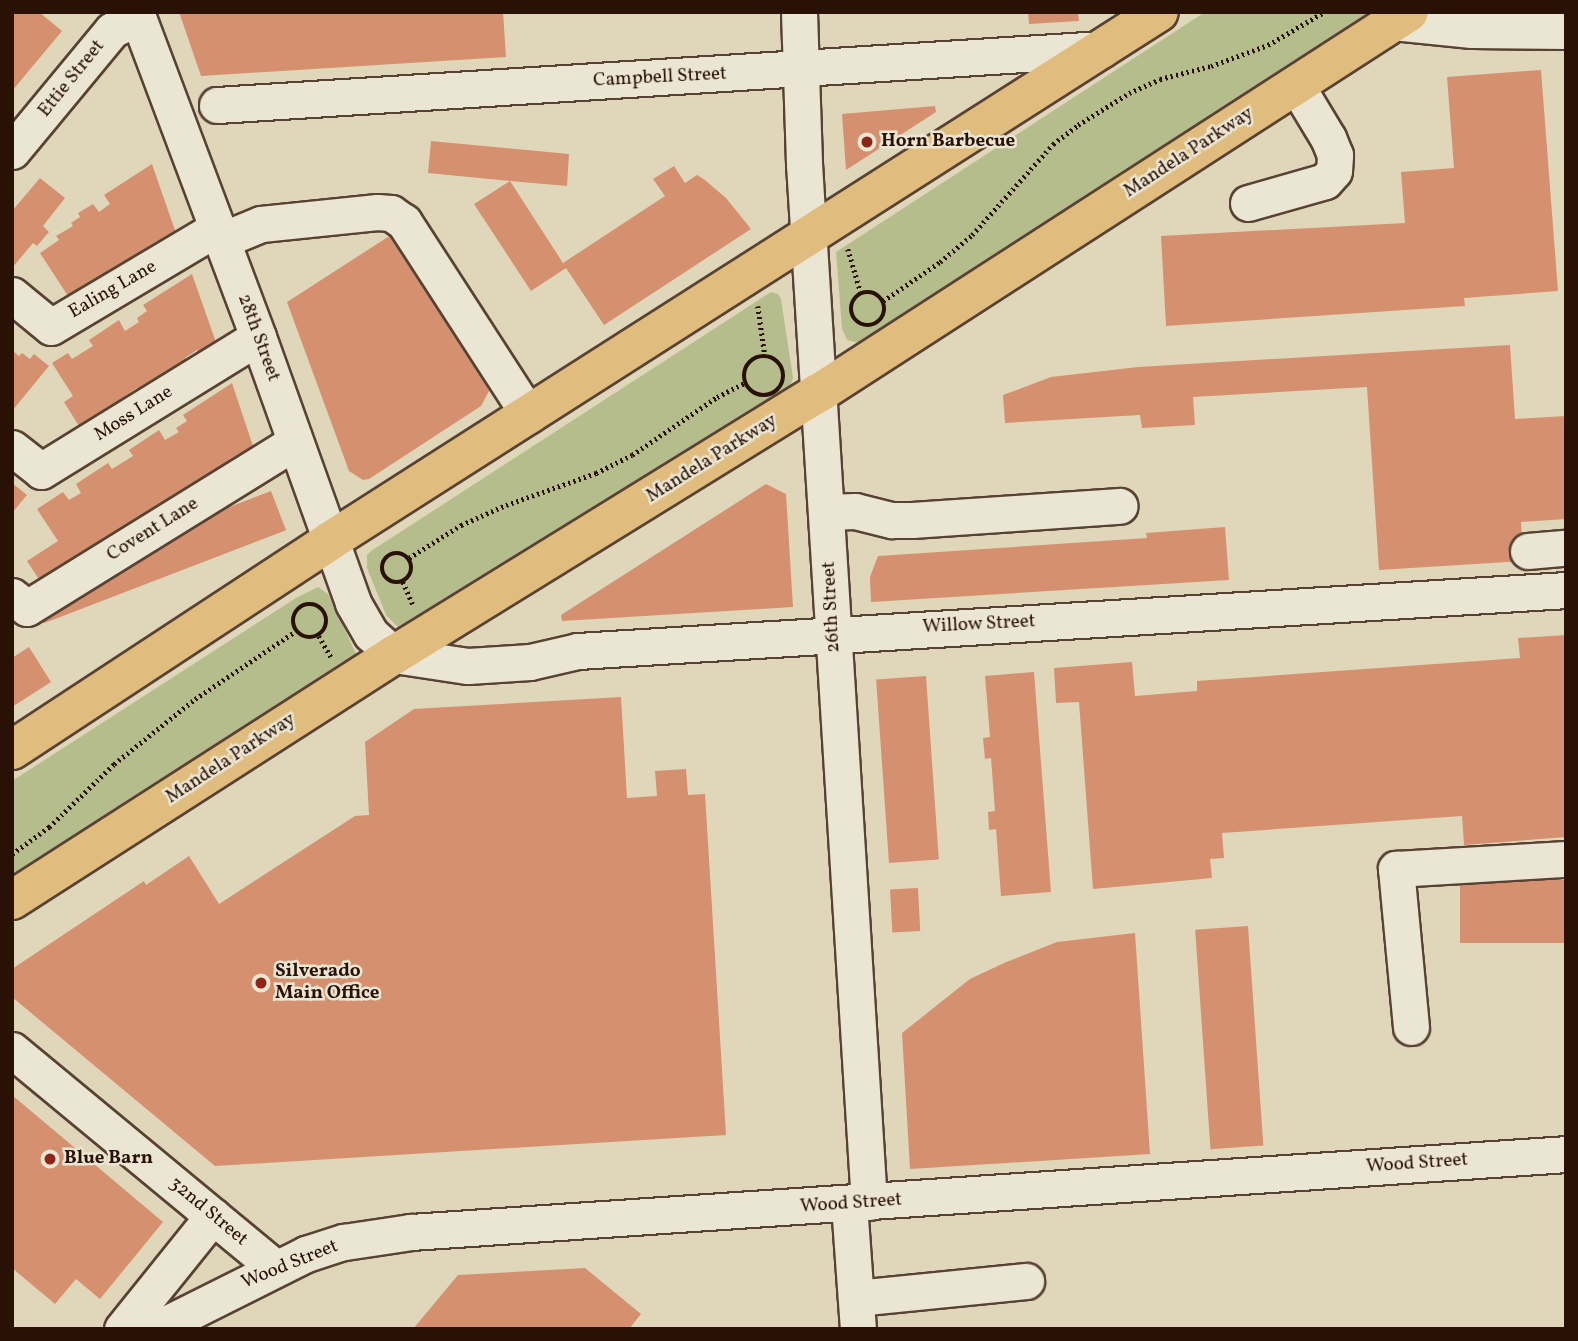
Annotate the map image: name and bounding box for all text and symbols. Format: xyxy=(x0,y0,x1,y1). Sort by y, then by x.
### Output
street label: Ettie Street xyxy=(34,36,110,122)
street label: Campbell Street xyxy=(593,63,727,93)
street label: Mandela Parkway xyxy=(1120,103,1258,203)
place label: Horn Barbecue xyxy=(881,131,1015,153)
marker: Horn Barbecue xyxy=(859,134,875,150)
street label: Ealing Lane xyxy=(65,256,161,324)
street label: 28th Street xyxy=(232,291,284,385)
street label: Moss Lane xyxy=(91,381,177,447)
street label: Mandela Parkway xyxy=(642,410,782,508)
street label: Covent Lane xyxy=(103,493,203,567)
street label: 26th Street xyxy=(818,561,846,653)
street label: Willow Street xyxy=(922,611,1036,639)
street label: Mandela Parkway xyxy=(162,709,300,809)
place label: Silverado Main Office xyxy=(275,961,380,1005)
marker: Silverado Main Office xyxy=(253,975,269,991)
place label: Blue Barn xyxy=(64,1148,153,1170)
street label: Wood Street xyxy=(1365,1149,1469,1179)
marker: Blue Barn xyxy=(42,1151,58,1167)
street label: 32nd Street xyxy=(164,1173,252,1251)
street label: Wood Street xyxy=(799,1189,903,1219)
street label: Wood Street xyxy=(238,1235,342,1295)

